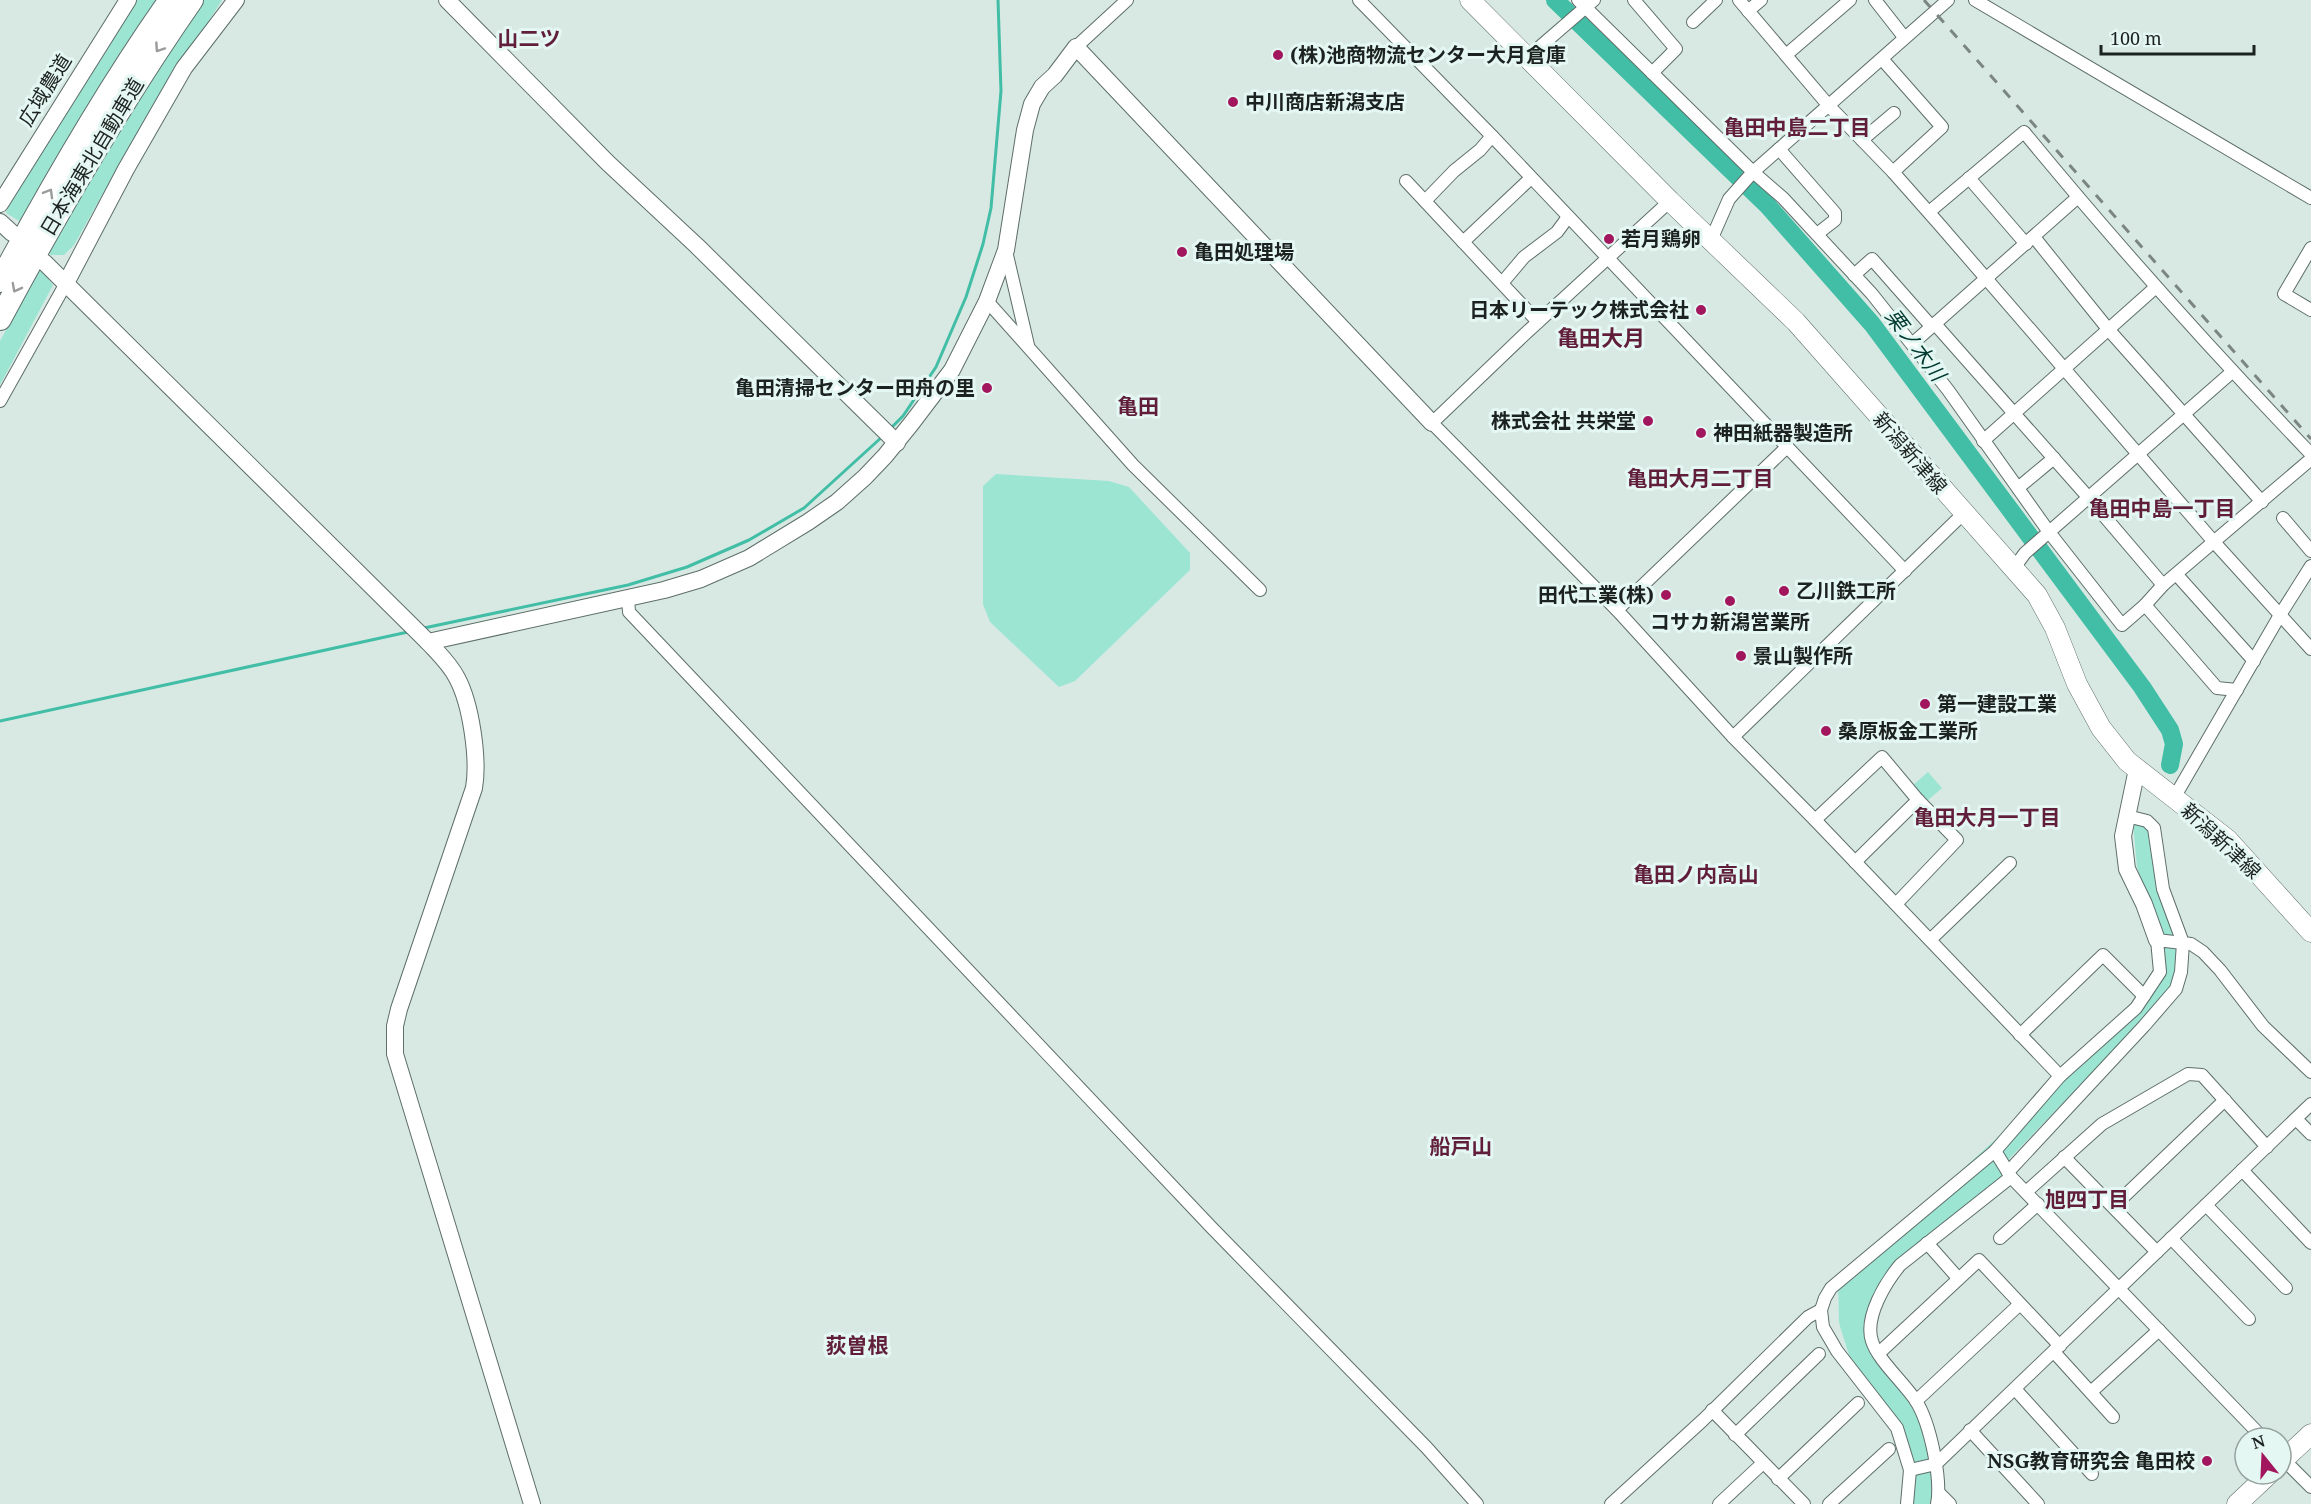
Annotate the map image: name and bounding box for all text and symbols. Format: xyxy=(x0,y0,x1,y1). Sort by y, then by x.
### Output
scale bar xyxy=(2101,18,2254,56)
district label: 山二ツ xyxy=(498,24,561,52)
text: 100 m xyxy=(2110,26,2162,50)
place label: (株)池商物流センター大月倉庫 xyxy=(1290,41,1566,68)
one-way arrow xyxy=(155,42,166,53)
marker: (株)池商物流センター大月倉庫 xyxy=(1271,48,1285,62)
street label: 広域農道 xyxy=(12,49,77,131)
street label: 日本海東北自動車道 xyxy=(34,73,149,241)
place label: 中川商店新潟支店 xyxy=(1245,88,1405,115)
marker: 中川商店新潟支店 xyxy=(1226,95,1240,109)
district label: 亀田中島二丁目 xyxy=(1724,113,1871,141)
one-way arrow xyxy=(42,189,53,199)
place label: 若月鶏卵 xyxy=(1621,225,1701,252)
marker: 若月鶏卵 xyxy=(1602,232,1616,246)
place label: 亀田処理場 xyxy=(1194,238,1294,265)
marker: 亀田処理場 xyxy=(1175,245,1189,259)
one-way arrow xyxy=(12,282,23,292)
place label: 日本リーテック株式会社 xyxy=(1469,296,1689,323)
water label: 栗ノ木川 xyxy=(1879,302,1953,388)
marker: 日本リーテック株式会社 xyxy=(1694,303,1708,317)
district label: 亀田大月 xyxy=(1557,322,1645,352)
place label: 亀田清掃センター田舟の里 xyxy=(735,374,975,401)
marker: 亀田清掃センター田舟の里 xyxy=(980,381,994,395)
district label: 亀田 xyxy=(1117,392,1159,420)
street label: 新潟新津線 xyxy=(1867,406,1953,499)
place label: 株式会社 共栄堂 xyxy=(1491,407,1636,434)
marker: 株式会社 共栄堂 xyxy=(1641,414,1655,428)
place label: 神田紙器製造所 xyxy=(1713,419,1853,446)
marker: 神田紙器製造所 xyxy=(1694,426,1708,440)
district label: 亀田大月二丁目 xyxy=(1627,464,1774,492)
district label: 亀田中島一丁目 xyxy=(2089,494,2236,522)
place label: 乙川鉄工所 xyxy=(1796,577,1896,604)
place label: 田代工業(株) xyxy=(1538,581,1654,608)
marker: 乙川鉄工所 xyxy=(1777,584,1791,598)
marker: 田代工業(株) xyxy=(1659,588,1673,602)
marker: コサカ新潟営業所 xyxy=(1723,594,1737,608)
place label: コサカ新潟営業所 xyxy=(1650,608,1810,635)
place label: 景山製作所 xyxy=(1753,642,1853,669)
marker: 景山製作所 xyxy=(1734,649,1748,663)
place label: 第一建設工業 xyxy=(1937,690,2057,717)
marker: 第一建設工業 xyxy=(1918,697,1932,711)
place label: 桑原板金工業所 xyxy=(1838,717,1978,744)
marker: 桑原板金工業所 xyxy=(1819,724,1833,738)
street label: 新潟新津線 xyxy=(2176,797,2267,885)
district label: 亀田大月一丁目 xyxy=(1914,803,2061,831)
district label: 亀田ノ内高山 xyxy=(1633,860,1759,888)
district label: 船戸山 xyxy=(1430,1132,1493,1160)
district label: 旭四丁目 xyxy=(2045,1185,2129,1213)
district label: 荻曽根 xyxy=(826,1331,889,1359)
north arrow xyxy=(2233,1426,2293,1486)
text: N xyxy=(2249,1429,2268,1454)
place label: NSG教育研究会 亀田校 xyxy=(1987,1447,2195,1474)
marker: NSG教育研究会 亀田校 xyxy=(2200,1454,2214,1468)

